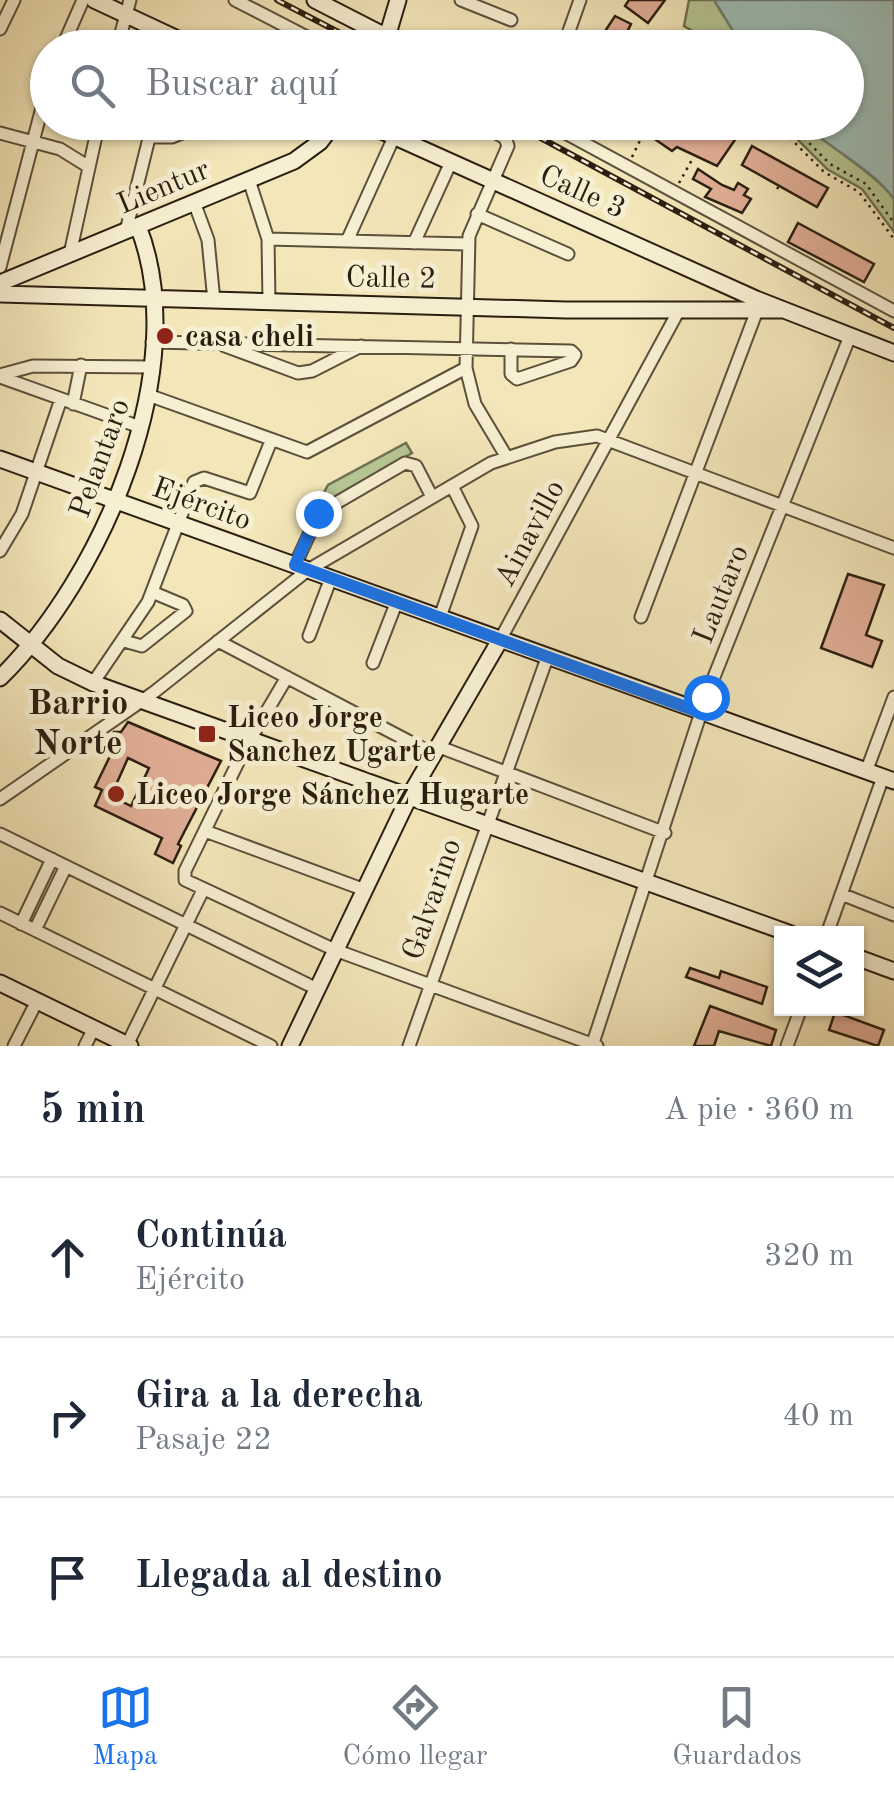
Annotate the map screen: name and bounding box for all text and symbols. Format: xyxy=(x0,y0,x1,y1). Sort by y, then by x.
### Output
search box xyxy=(30,30,864,140)
icon: search xyxy=(65,58,120,113)
text: Buscar aquí xyxy=(145,66,338,104)
street label: Lientur xyxy=(113,155,214,221)
street label: Calle 3 xyxy=(535,161,630,225)
street label: Calle 2 xyxy=(345,263,437,295)
place label: casa cheli xyxy=(185,323,314,353)
marker: casa cheli xyxy=(154,325,176,347)
street label: Pelantaro xyxy=(66,395,136,522)
street label: Ejército xyxy=(148,473,255,537)
street label: Ainavillo xyxy=(490,476,571,592)
route end xyxy=(296,491,342,537)
street label: Lautaro xyxy=(689,541,755,648)
route start xyxy=(684,675,730,721)
district label: Barrio Norte xyxy=(27,687,129,762)
place label: Liceo Jorge Sanchez Ugarte xyxy=(227,704,436,768)
marker: Liceo Jorge Sanchez Ugarte xyxy=(196,723,218,745)
place label: Liceo Jorge Sánchez Hugarte xyxy=(136,781,529,811)
marker: Liceo Jorge Sánchez Hugarte xyxy=(105,783,127,805)
street label: Galvarino xyxy=(398,835,468,964)
map controls xyxy=(774,926,864,1016)
button: layers xyxy=(774,926,864,1016)
text: 5 min xyxy=(40,1090,146,1132)
text: A pie · 360 m xyxy=(664,1095,854,1127)
text: Continúa xyxy=(135,1218,287,1256)
icon: ahead xyxy=(40,1230,95,1285)
text: 320 m xyxy=(764,1241,854,1273)
text: Ejército xyxy=(135,1265,245,1297)
text: Gira a la derecha xyxy=(135,1378,423,1416)
icon: right xyxy=(40,1390,95,1445)
text: 40 m xyxy=(783,1401,854,1433)
text: Pasaje 22 xyxy=(135,1425,272,1457)
icon: arrive xyxy=(40,1550,95,1605)
text: Llegada al destino xyxy=(135,1558,443,1596)
tab: Mapa xyxy=(92,1680,158,1775)
tab: Cómo llegar xyxy=(343,1680,488,1775)
tab: Guardados xyxy=(672,1680,802,1775)

